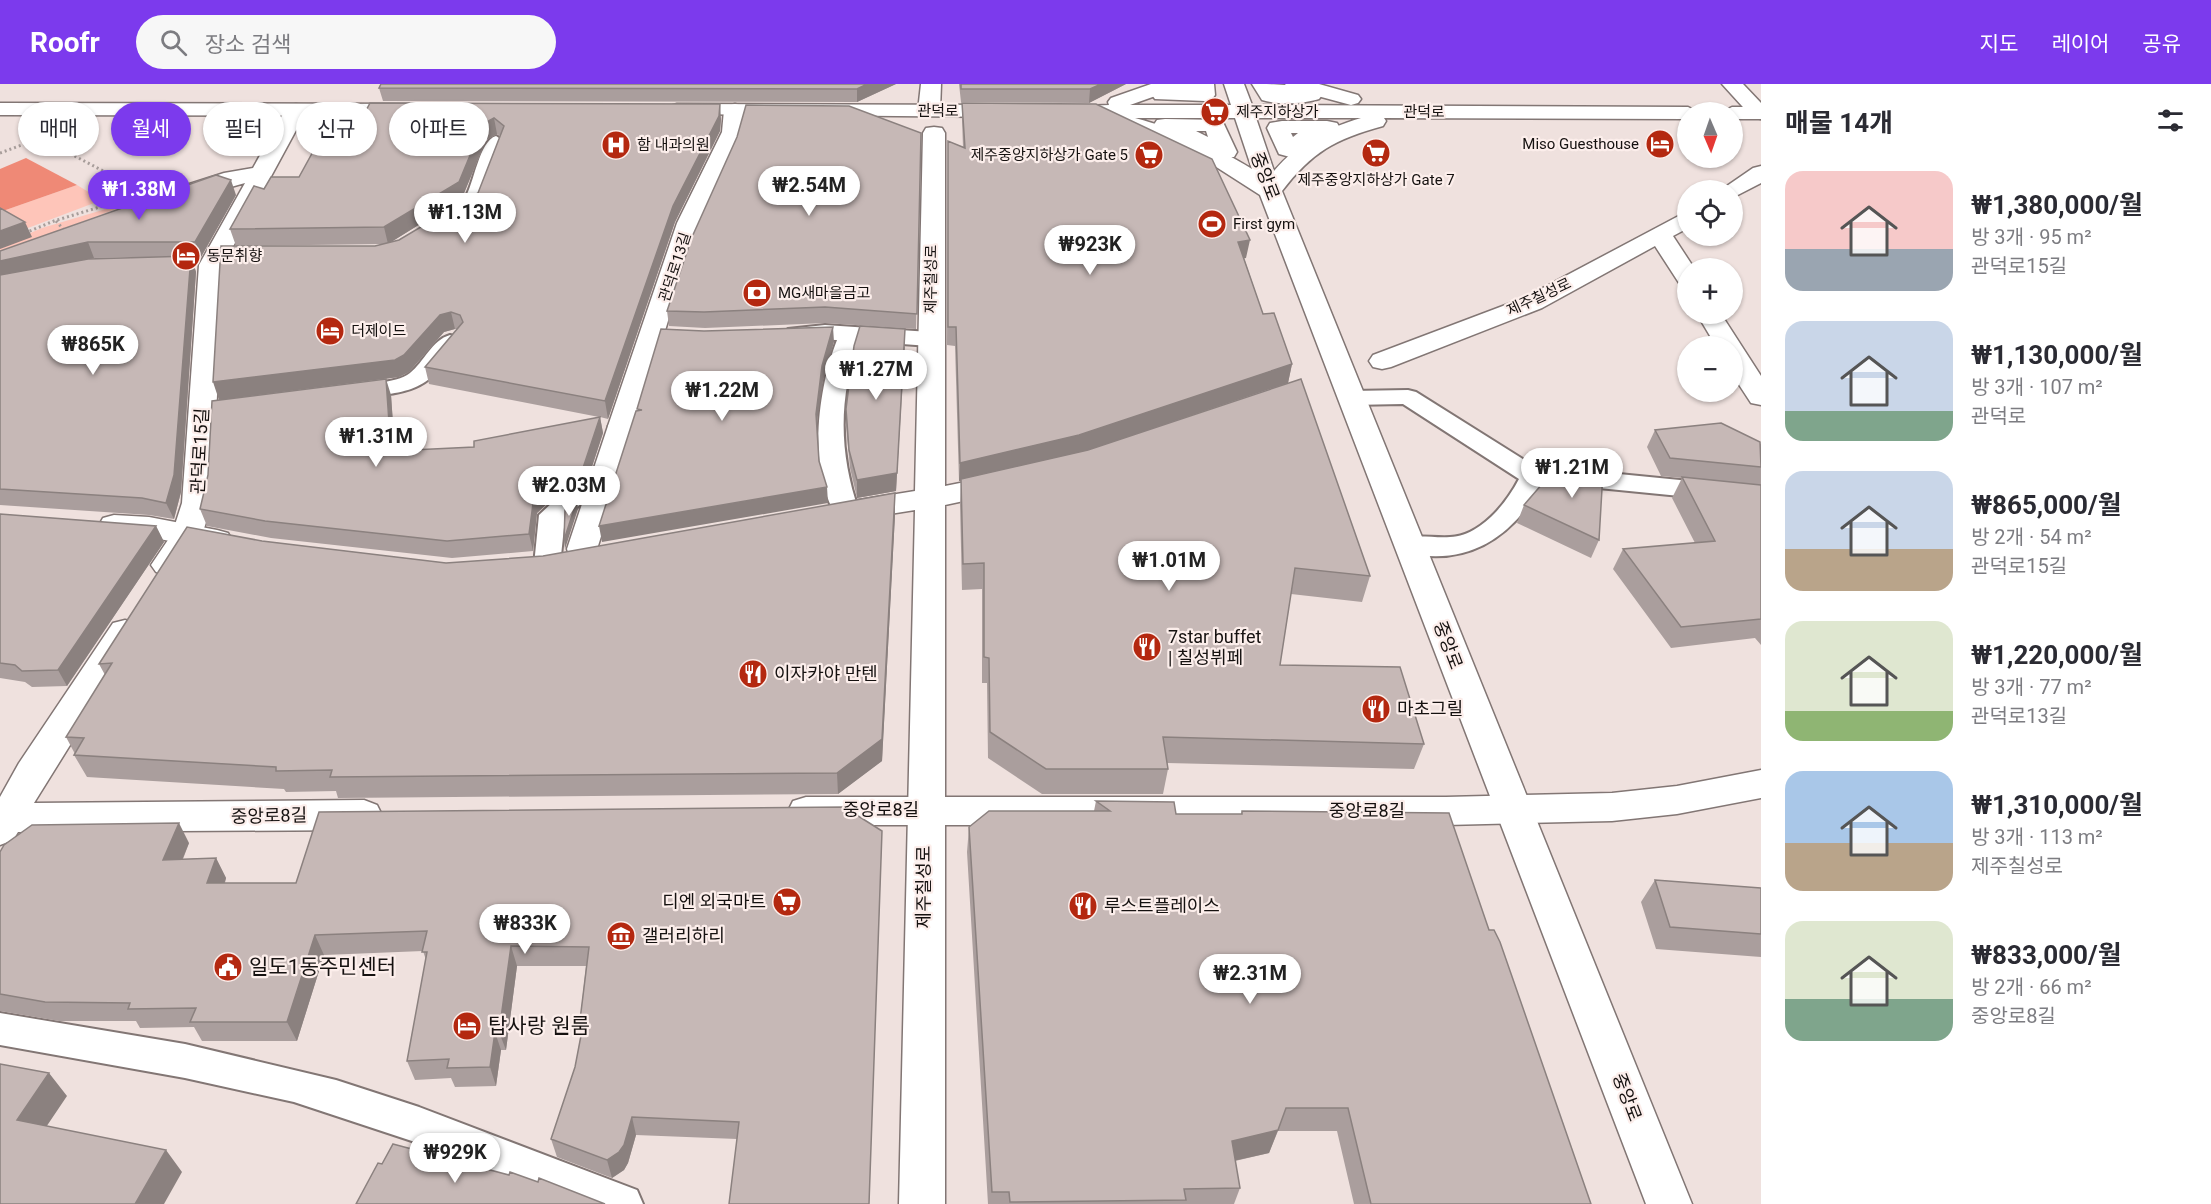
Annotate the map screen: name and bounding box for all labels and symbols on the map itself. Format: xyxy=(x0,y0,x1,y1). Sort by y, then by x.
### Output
supermarket icon: 제주지하상가 xyxy=(1199,96,1231,128)
street label: 관덕로 xyxy=(917,102,959,120)
north arrow xyxy=(1677,102,1743,168)
place label: 제주지하상가 xyxy=(1236,103,1319,121)
street label: 관덕로 xyxy=(1403,103,1445,121)
hotel icon: Miso Guesthouse xyxy=(1644,128,1676,160)
hospital icon: 함 내과의원 xyxy=(600,129,632,161)
place label: Miso Guesthouse xyxy=(1522,135,1639,153)
place label: 함 내과의원 xyxy=(637,136,710,154)
supermarket icon: 제주중앙지하상가 Gate 7 xyxy=(1360,137,1392,169)
supermarket icon: 제주중앙지하상가 Gate 5 xyxy=(1133,139,1165,171)
place label: 제주중앙지하상가 Gate 5 xyxy=(970,146,1128,164)
street label: 중앙로 xyxy=(1247,149,1284,203)
pin: ₩2.54M xyxy=(760,166,858,217)
pin: ₩1.38M xyxy=(90,170,188,221)
place label: 제주중앙지하상가 Gate 7 xyxy=(1297,171,1455,189)
pin: ₩1.13M xyxy=(416,193,514,244)
sports icon: First gym xyxy=(1196,208,1228,240)
place label: First gym xyxy=(1233,215,1295,233)
pin: ₩923K xyxy=(1048,225,1132,276)
street label: 관덕로13길 xyxy=(655,230,695,304)
hotel icon: 동문취향 xyxy=(170,240,202,272)
street label: 제주칠성로 xyxy=(921,244,941,314)
place label: 동문취향 xyxy=(207,247,262,265)
street label: 제주칠성로 xyxy=(1504,274,1574,320)
bank icon: MG새마을금고 xyxy=(741,277,773,309)
place label: MG새마을금고 xyxy=(778,284,871,302)
hotel icon: 더제이드 xyxy=(314,315,346,347)
place label: 더제이드 xyxy=(351,322,406,340)
pin: ₩865K xyxy=(51,325,135,376)
pin: ₩1.27M xyxy=(827,350,925,401)
pin: ₩1.22M xyxy=(673,371,771,422)
street label: 관덕로15길 xyxy=(187,407,212,495)
pin: ₩1.31M xyxy=(327,417,425,468)
pin: ₩1.21M xyxy=(1523,448,1621,499)
pin: ₩2.03M xyxy=(520,466,618,517)
pin: ₩1.01M xyxy=(1120,541,1218,592)
street label: 중앙로 xyxy=(1430,618,1467,672)
place label: 7star buffet | 칠성뷔페 xyxy=(1168,626,1262,668)
restaurant icon: 7star buffet | 칠성뷔페 xyxy=(1131,631,1163,663)
restaurant icon: 이자카야 만텐 xyxy=(737,658,769,690)
place label: 이자카야 만텐 xyxy=(774,663,878,684)
restaurant icon: 마초그릴 xyxy=(1360,693,1392,725)
place label: 마초그릴 xyxy=(1397,698,1463,719)
street label: 중앙로8길 xyxy=(843,799,919,820)
street label: 중앙로8길 xyxy=(1329,800,1405,821)
street label: 중앙로8길 xyxy=(231,804,307,827)
street label: 제주칠성로 xyxy=(913,846,934,928)
supermarket icon: 디엔 외국마트 xyxy=(771,886,803,918)
restaurant icon: 루스트플레이스 xyxy=(1067,890,1099,922)
place label: 디엔 외국마트 xyxy=(662,891,766,912)
place label: 루스트플레이스 xyxy=(1104,895,1220,916)
pin: ₩833K xyxy=(483,904,567,955)
museum icon: 갤러리하리 xyxy=(605,920,637,952)
place label: 갤러리하리 xyxy=(642,925,725,946)
public building icon: 일도1동주민센터 xyxy=(212,951,244,983)
pin: ₩2.31M xyxy=(1201,954,1299,1005)
place label: 일도1동주민센터 xyxy=(249,955,396,979)
hotel icon: 탑사랑 원룸 xyxy=(451,1010,483,1042)
place label: 탑사랑 원룸 xyxy=(488,1014,590,1038)
street label: 중앙로 xyxy=(1609,1070,1646,1124)
pin: ₩929K xyxy=(413,1133,497,1184)

